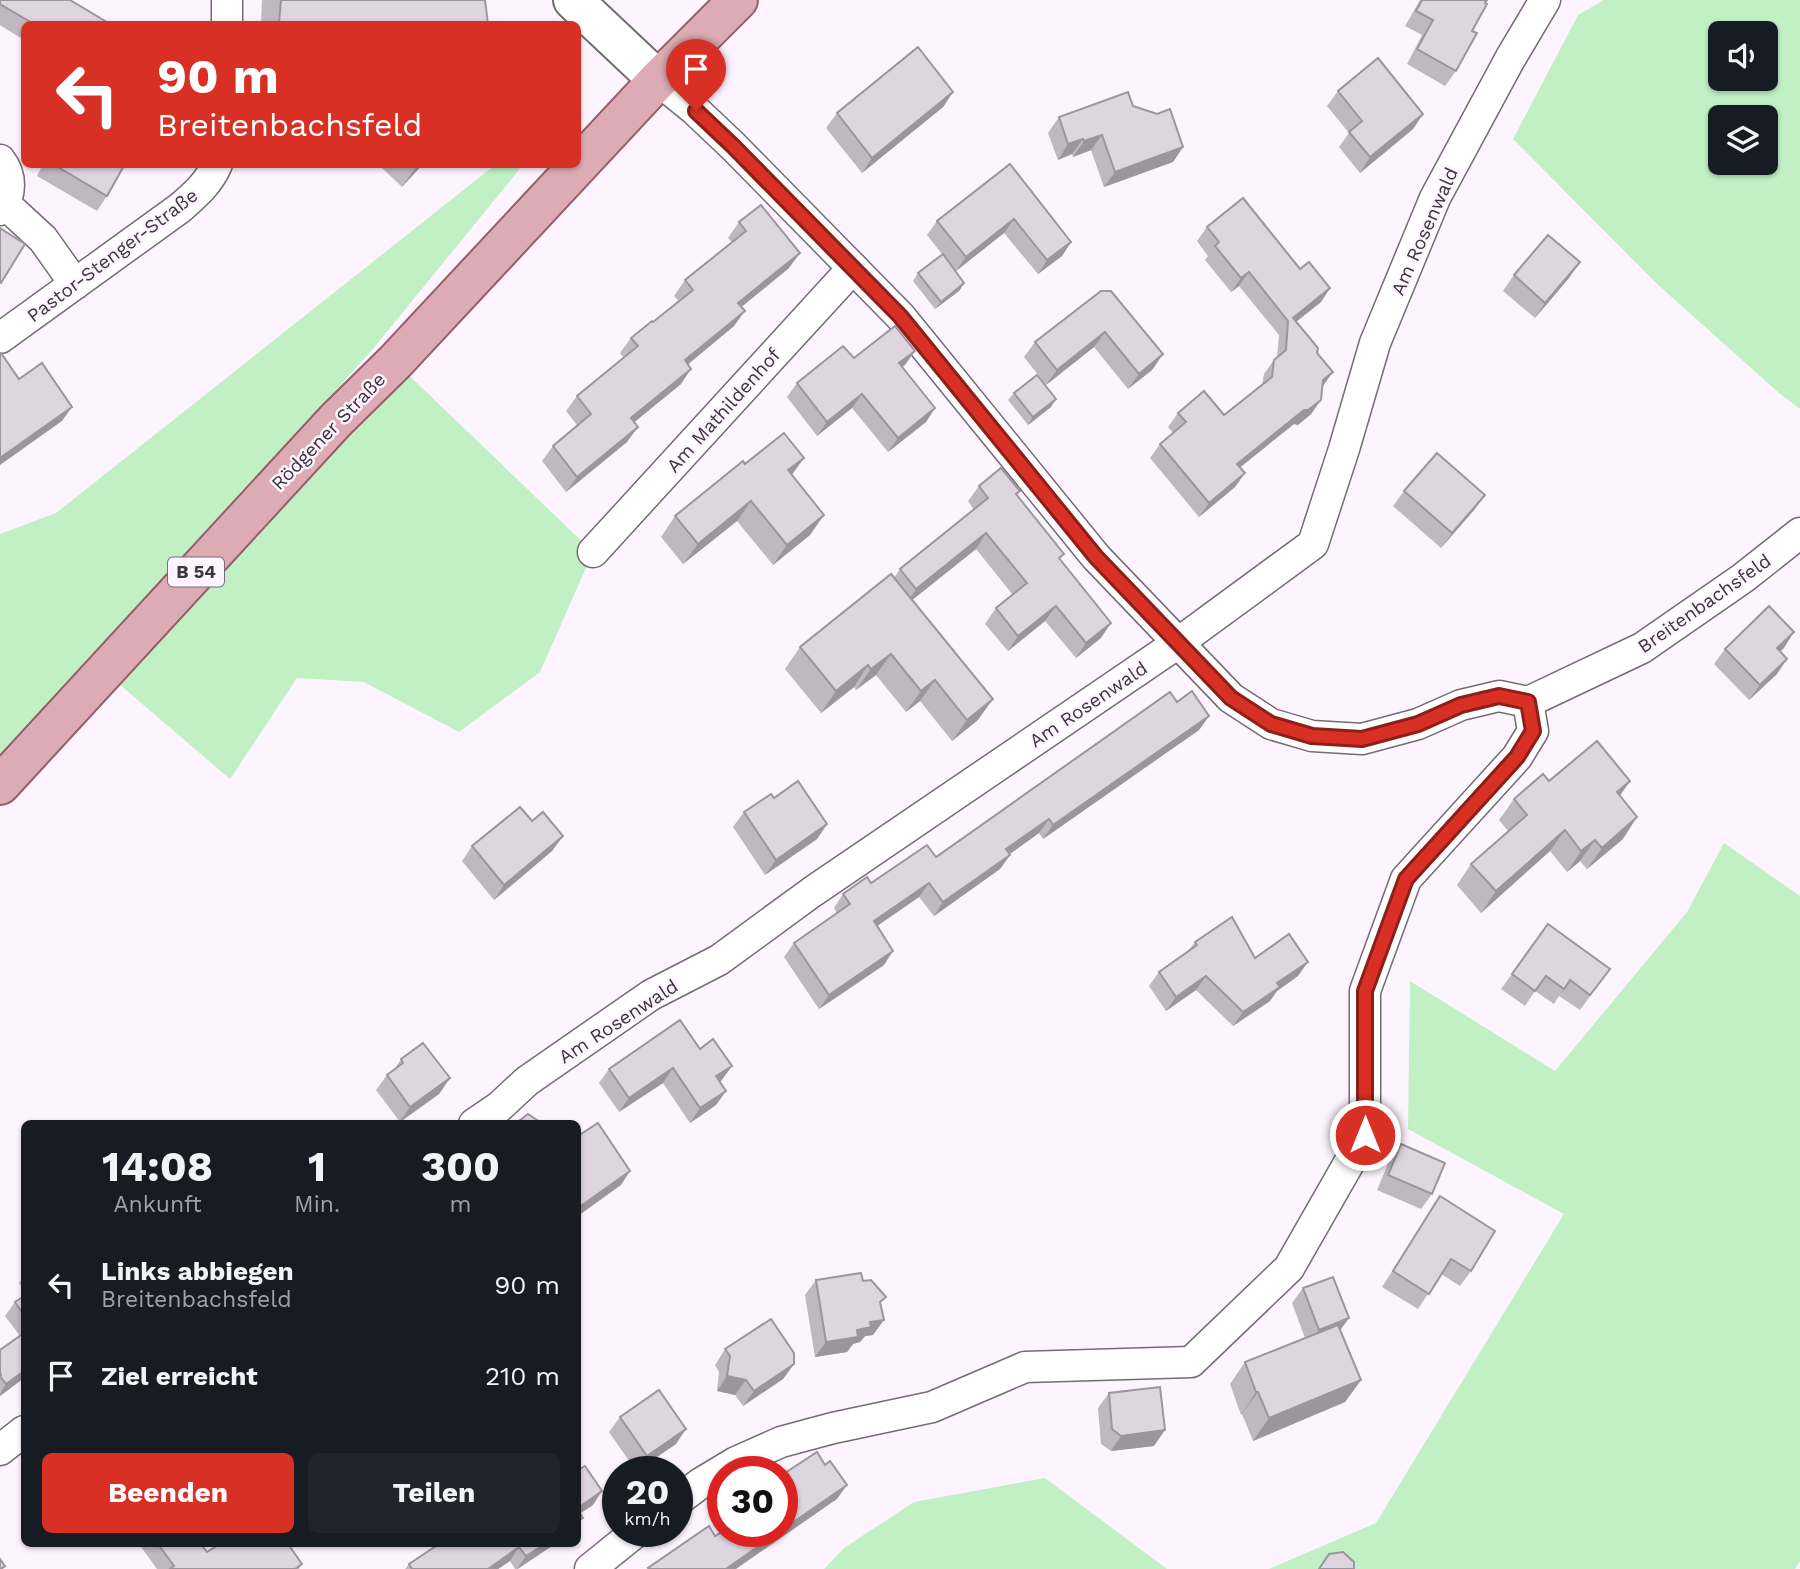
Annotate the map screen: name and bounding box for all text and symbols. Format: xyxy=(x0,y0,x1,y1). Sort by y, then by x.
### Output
map controls xyxy=(1708,21,1778,175)
button: sound xyxy=(1708,21,1778,91)
pin xyxy=(666,39,726,111)
text: 90 m xyxy=(157,47,279,105)
icon: left xyxy=(42,49,133,140)
icon: arrive xyxy=(677,50,715,88)
button: layers xyxy=(1708,105,1778,175)
text: Breitenbachsfeld xyxy=(157,106,422,144)
street label: Am Rosenwald xyxy=(1386,164,1463,299)
street label: Pastor-Stenger-Straße xyxy=(22,184,202,327)
street label: Am Mathildenhof xyxy=(662,343,786,477)
street label: Rödgener Straße xyxy=(267,368,390,495)
street label: Breitenbachsfeld xyxy=(1633,549,1775,658)
road number: B 54 xyxy=(168,558,224,586)
street label: Am Rosenwald xyxy=(1025,656,1152,752)
street label: Am Rosenwald xyxy=(554,974,682,1069)
position arrow xyxy=(1328,1098,1402,1172)
text: 14:08 xyxy=(102,1142,213,1191)
text: 1 xyxy=(308,1142,326,1191)
text: 300 xyxy=(421,1142,500,1191)
text: Ankunft xyxy=(113,1191,202,1218)
text: Min. xyxy=(294,1191,340,1218)
text: m xyxy=(450,1191,472,1218)
text: Links abbiegen xyxy=(101,1256,294,1286)
icon: left xyxy=(42,1266,80,1304)
text: 90 m xyxy=(494,1270,560,1300)
text: Breitenbachsfeld xyxy=(101,1286,292,1313)
icon: arrive xyxy=(42,1357,80,1395)
text: Ziel erreicht xyxy=(101,1361,258,1391)
text: 210 m xyxy=(485,1361,560,1391)
button: Beenden xyxy=(42,1453,294,1533)
button: Teilen xyxy=(308,1453,560,1533)
speed limit sign: 30 xyxy=(707,1456,798,1547)
text: 20 xyxy=(626,1471,669,1513)
text: km/h xyxy=(624,1508,671,1529)

